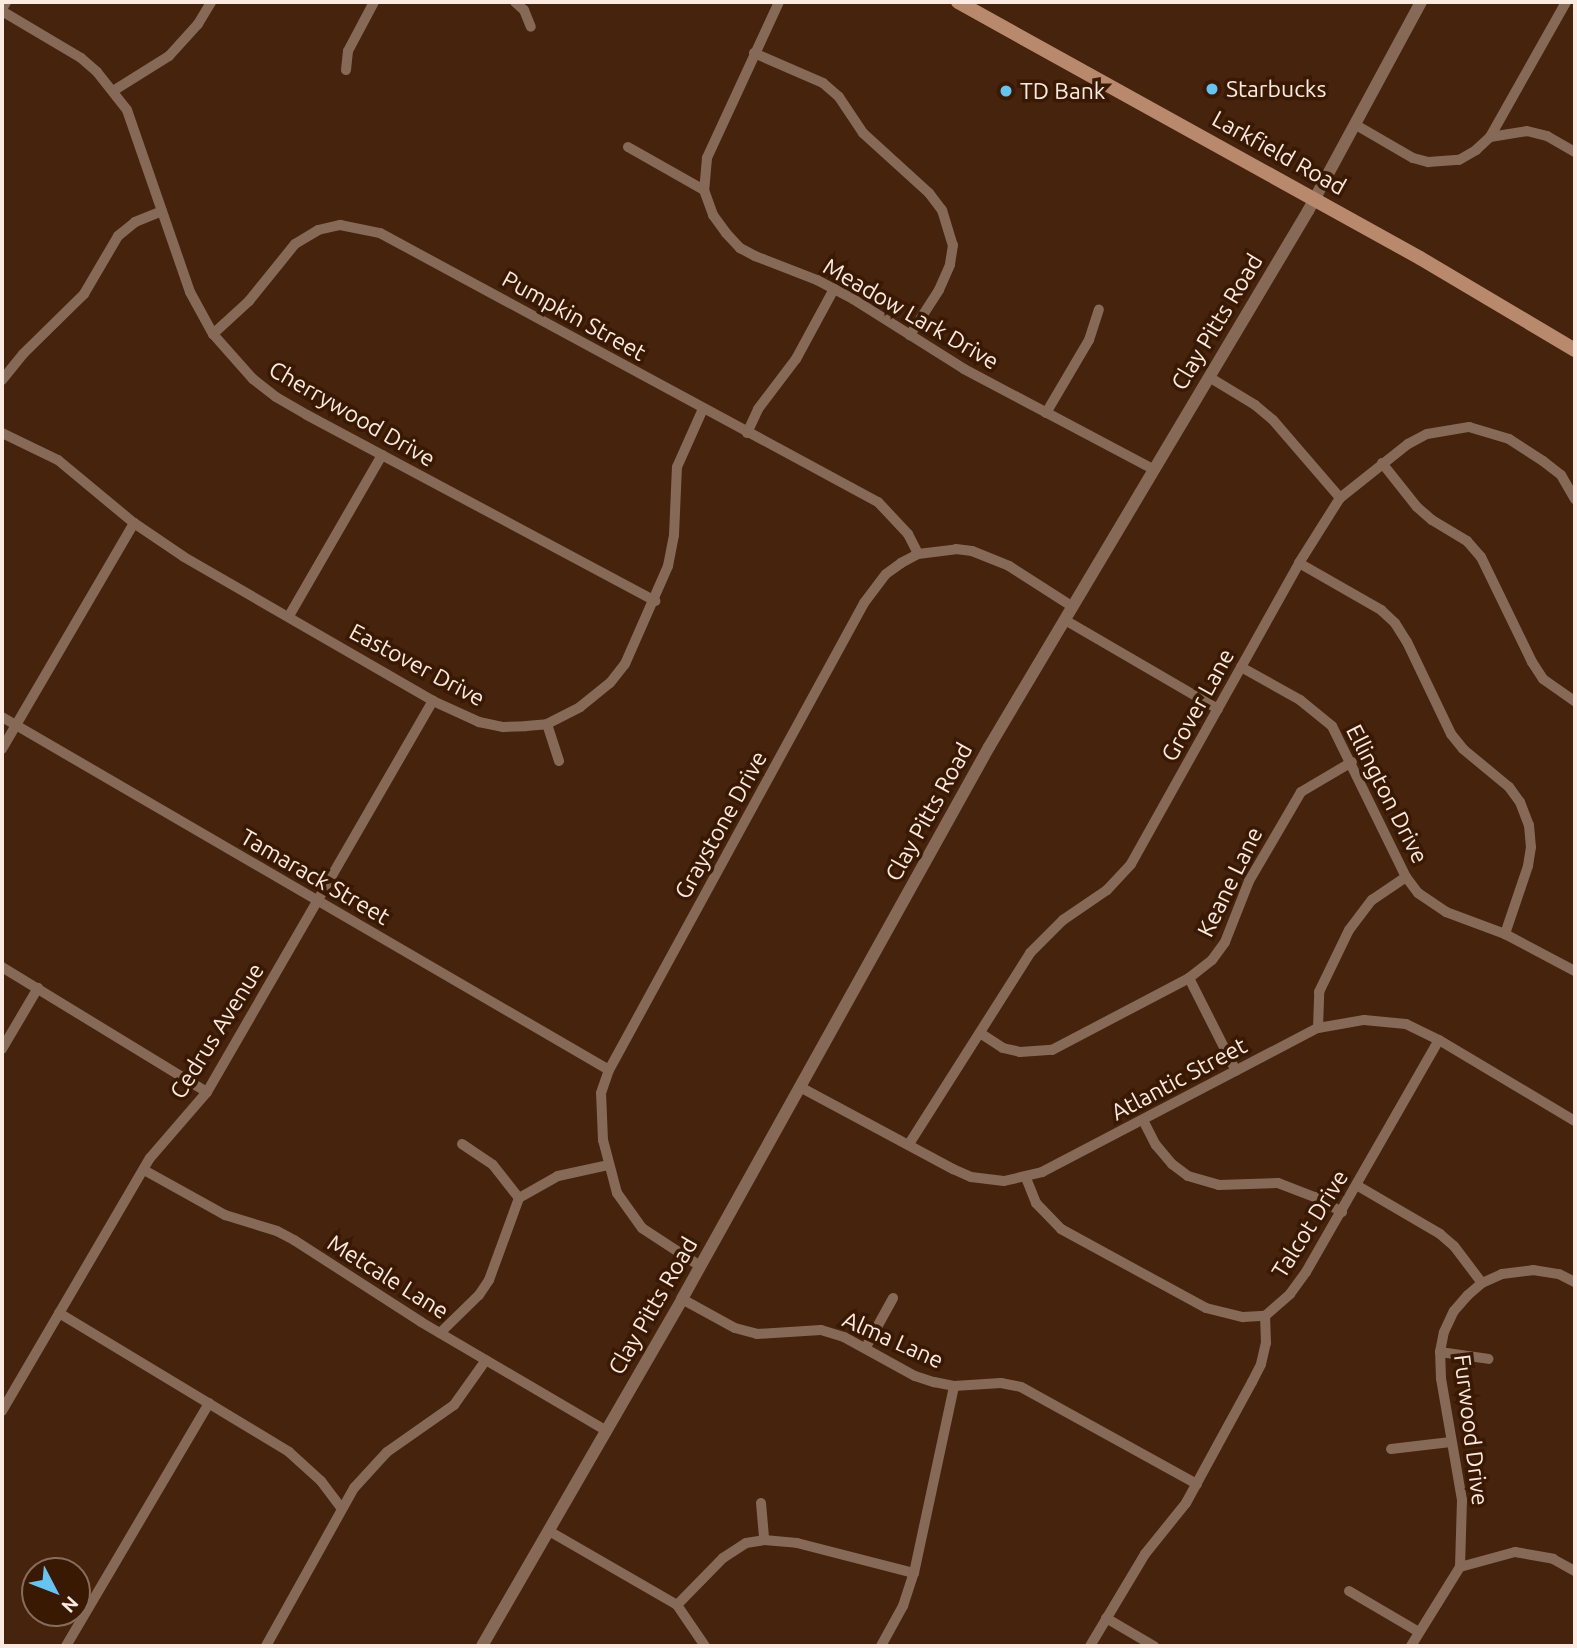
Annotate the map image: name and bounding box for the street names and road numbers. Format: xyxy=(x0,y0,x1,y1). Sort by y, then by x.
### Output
street label: Larkfield Road xyxy=(1207,105,1351,201)
street label: Clay Pitts Road xyxy=(1166,249,1268,395)
street label: Meadow Lark Drive xyxy=(818,253,1004,375)
street label: Pumpkin Street xyxy=(497,265,651,367)
street label: Cherrywood Drive xyxy=(264,355,440,473)
street label: Eastover Drive xyxy=(345,618,489,712)
street label: Grover Lane xyxy=(1156,644,1240,766)
street label: Ellington Drive xyxy=(1340,720,1434,868)
street label: Clay Pitts Road xyxy=(880,738,978,886)
street label: Graystone Drive xyxy=(669,746,773,904)
street label: Tamarack Street xyxy=(235,823,395,931)
street label: Keane Lane xyxy=(1192,823,1268,941)
street label: Cedrus Avenue xyxy=(164,958,270,1104)
street label: Atlantic Street xyxy=(1106,1032,1252,1126)
street label: Talcot Drive xyxy=(1266,1165,1354,1283)
street label: Metcale Lane xyxy=(322,1229,454,1325)
street label: Clay Pitts Road xyxy=(603,1232,703,1380)
street label: Alma Lane xyxy=(838,1306,948,1374)
street label: Furwood Drive xyxy=(1448,1353,1494,1507)

